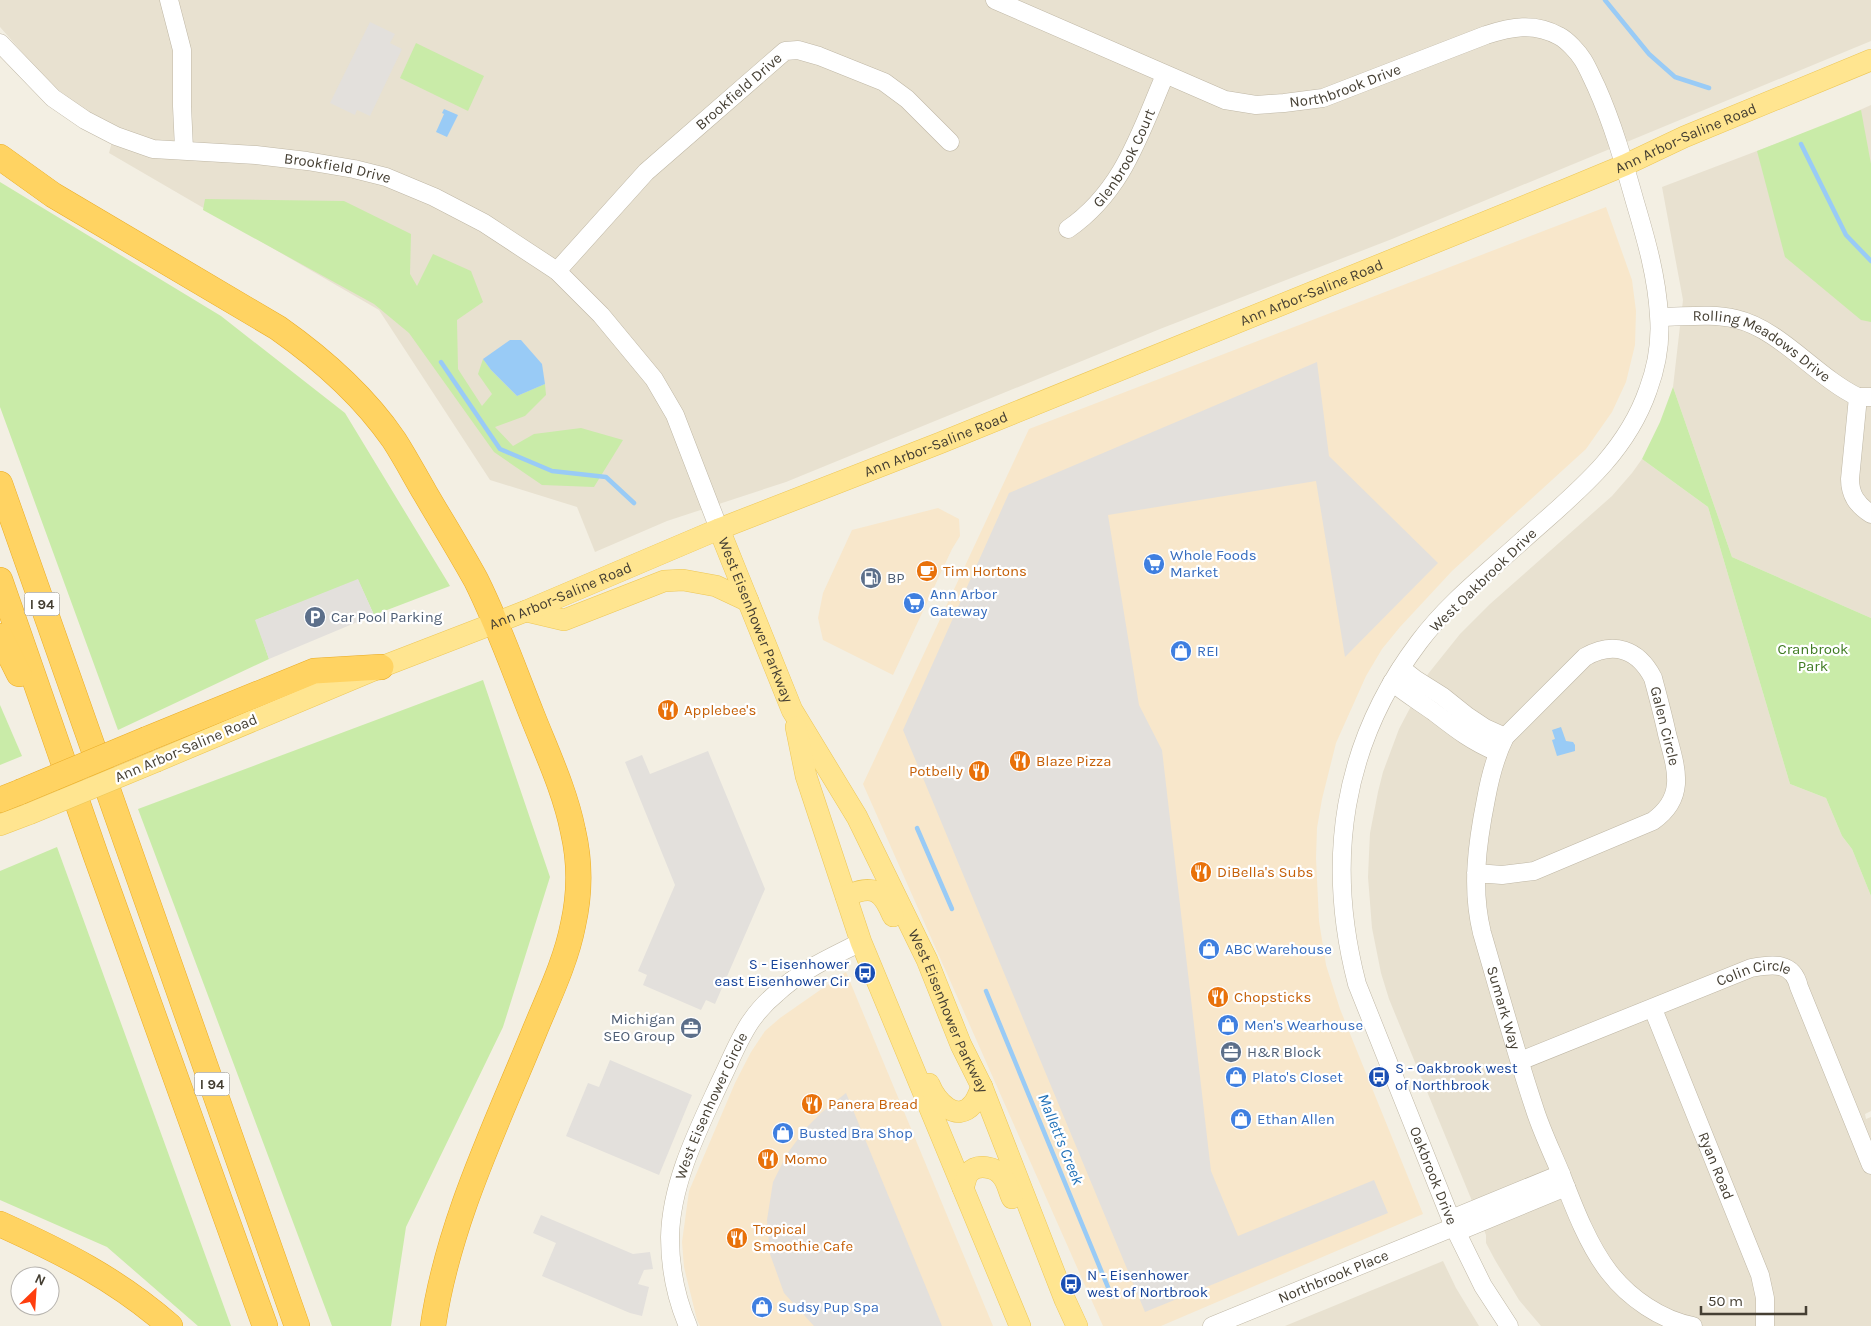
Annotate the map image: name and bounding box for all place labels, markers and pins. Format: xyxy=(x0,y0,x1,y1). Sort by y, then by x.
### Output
place label: Whole Foods Market xyxy=(1170,546,1257,581)
supermarket icon: Whole Foods Market xyxy=(1142,552,1166,576)
cafe icon: Tim Hortons xyxy=(915,559,939,583)
place label: Tim Hortons xyxy=(943,562,1027,580)
fuel station icon: BP xyxy=(859,566,883,590)
place label: BP xyxy=(887,569,905,587)
place label: Ann Arbor Gateway xyxy=(930,585,997,620)
supermarket icon: Ann Arbor Gateway xyxy=(902,591,926,615)
parking icon: Car Pool Parking xyxy=(303,605,327,629)
place label: Car Pool Parking xyxy=(331,608,443,626)
shop icon: REI xyxy=(1169,639,1193,663)
place label: REI xyxy=(1197,642,1219,660)
restaurant icon: Applebee's xyxy=(656,698,680,722)
place label: Applebee's xyxy=(684,701,756,719)
restaurant icon: Blaze Pizza xyxy=(1008,749,1032,773)
place label: Blaze Pizza xyxy=(1036,752,1111,770)
restaurant icon: Potbelly xyxy=(967,759,991,783)
place label: Potbelly xyxy=(909,762,963,780)
restaurant icon: DiBella's Subs xyxy=(1189,860,1213,884)
place label: DiBella's Subs xyxy=(1217,863,1313,881)
shop icon: ABC Warehouse xyxy=(1197,937,1221,961)
place label: ABC Warehouse xyxy=(1225,940,1332,958)
place label: S - Eisenhower east Eisenhower Cir xyxy=(715,955,850,990)
bus stop icon: S - Eisenhower east Eisenhower Cir xyxy=(853,961,877,985)
restaurant icon: Chopsticks xyxy=(1206,985,1230,1009)
place label: Chopsticks xyxy=(1234,988,1311,1006)
place label: Michigan SEO Group xyxy=(603,1010,675,1045)
shop icon: Men's Wearhouse xyxy=(1216,1013,1240,1037)
office icon: Michigan SEO Group xyxy=(679,1016,703,1040)
place label: Men's Wearhouse xyxy=(1244,1016,1363,1034)
office icon: H&R Block xyxy=(1219,1040,1243,1064)
place label: H&R Block xyxy=(1247,1043,1321,1061)
place label: S - Oakbrook west of Northbrook xyxy=(1395,1059,1518,1094)
shop icon: Plato's Closet xyxy=(1224,1065,1248,1089)
bus stop icon: S - Oakbrook west of Northbrook xyxy=(1367,1065,1391,1089)
place label: Plato's Closet xyxy=(1252,1068,1343,1086)
restaurant icon: Panera Bread xyxy=(800,1092,824,1116)
place label: Panera Bread xyxy=(828,1095,918,1113)
shop icon: Ethan Allen xyxy=(1229,1107,1253,1131)
place label: Ethan Allen xyxy=(1257,1110,1335,1128)
shop icon: Busted Bra Shop xyxy=(771,1121,795,1145)
place label: Busted Bra Shop xyxy=(799,1124,913,1142)
restaurant icon: Momo xyxy=(756,1147,780,1171)
place label: Momo xyxy=(784,1150,827,1168)
place label: Tropical Smoothie Cafe xyxy=(753,1220,853,1255)
restaurant icon: Tropical Smoothie Cafe xyxy=(725,1226,749,1250)
place label: N - Eisenhower west of Nortbrook xyxy=(1087,1266,1208,1301)
bus stop icon: N - Eisenhower west of Nortbrook xyxy=(1059,1272,1083,1296)
shop icon: Sudsy Pup Spa xyxy=(750,1295,774,1319)
place label: Sudsy Pup Spa xyxy=(778,1298,879,1316)

